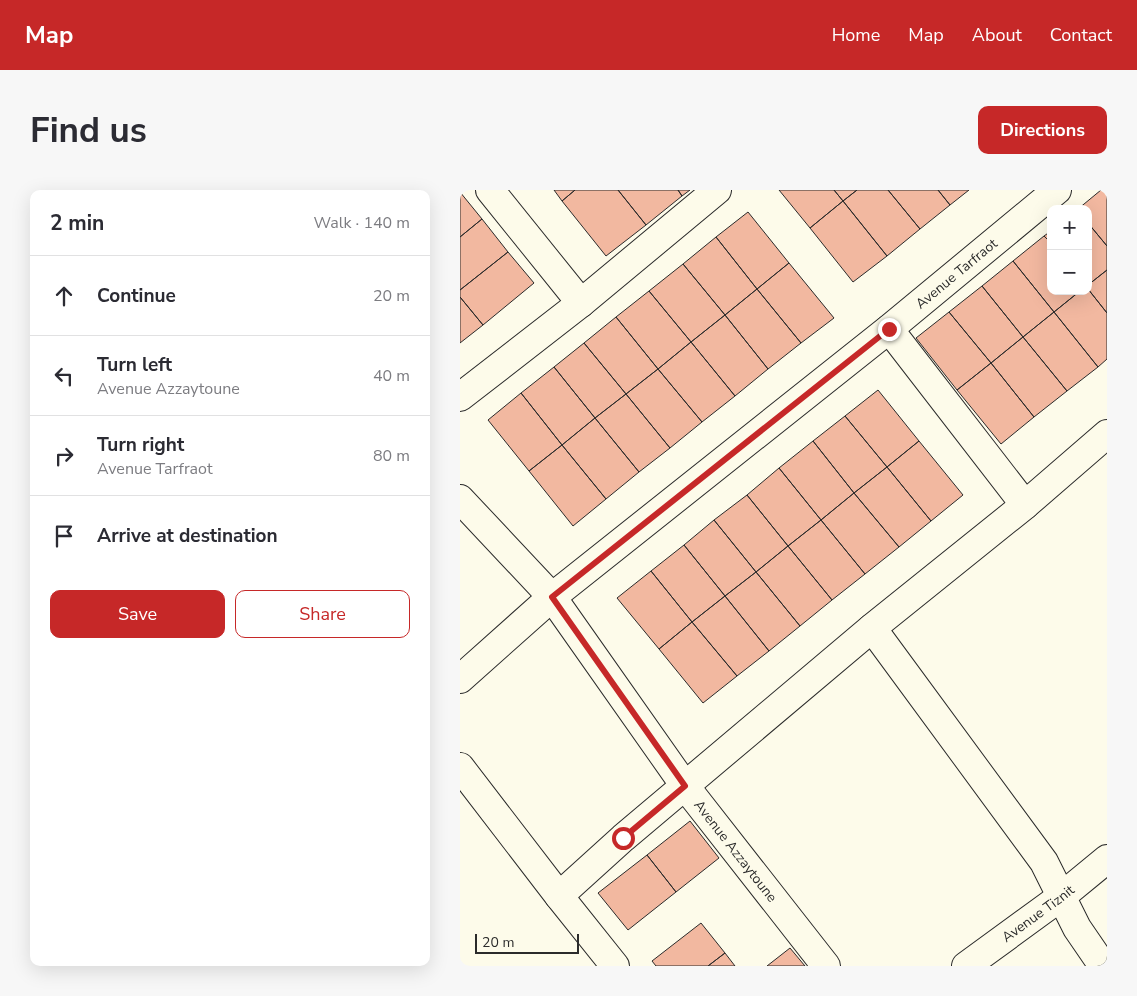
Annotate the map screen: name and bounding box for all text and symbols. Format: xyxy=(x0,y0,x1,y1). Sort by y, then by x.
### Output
text: Map xyxy=(25,19,73,51)
text: Home xyxy=(832,23,880,47)
text: Map xyxy=(908,23,944,47)
text: About xyxy=(972,23,1022,47)
text: Contact xyxy=(1050,23,1112,47)
button: Directions xyxy=(978,106,1107,154)
text: Find us xyxy=(30,107,147,154)
map controls xyxy=(1047,205,1092,295)
button: + xyxy=(1047,205,1092,250)
text: 2 min xyxy=(50,209,104,237)
text: Walk · 140 m xyxy=(314,212,410,234)
street label: Avenue Tarfraot xyxy=(911,234,1002,313)
button: − xyxy=(1047,250,1092,295)
icon: ahead xyxy=(50,282,78,310)
text: Continue xyxy=(97,283,176,309)
text: 20 m xyxy=(373,285,410,307)
route end xyxy=(878,318,901,341)
text: Turn left xyxy=(97,352,172,378)
icon: left xyxy=(50,362,78,390)
text: 40 m xyxy=(373,365,410,387)
text: Avenue Azzaytoune xyxy=(97,378,240,400)
text: Turn right xyxy=(97,432,184,458)
icon: right xyxy=(50,442,78,470)
text: 80 m xyxy=(373,445,410,467)
text: Avenue Tarfraot xyxy=(97,458,212,480)
icon: arrive xyxy=(50,522,78,550)
text: Arrive at destination xyxy=(97,523,278,549)
button: Save xyxy=(50,590,225,638)
button: Share xyxy=(235,590,410,638)
street label: Avenue Azzaytoune xyxy=(689,796,781,906)
route start xyxy=(612,827,635,850)
street label: Avenue Tiznit xyxy=(998,881,1078,947)
scale bar xyxy=(475,931,579,954)
text: 20 m xyxy=(482,933,514,952)

